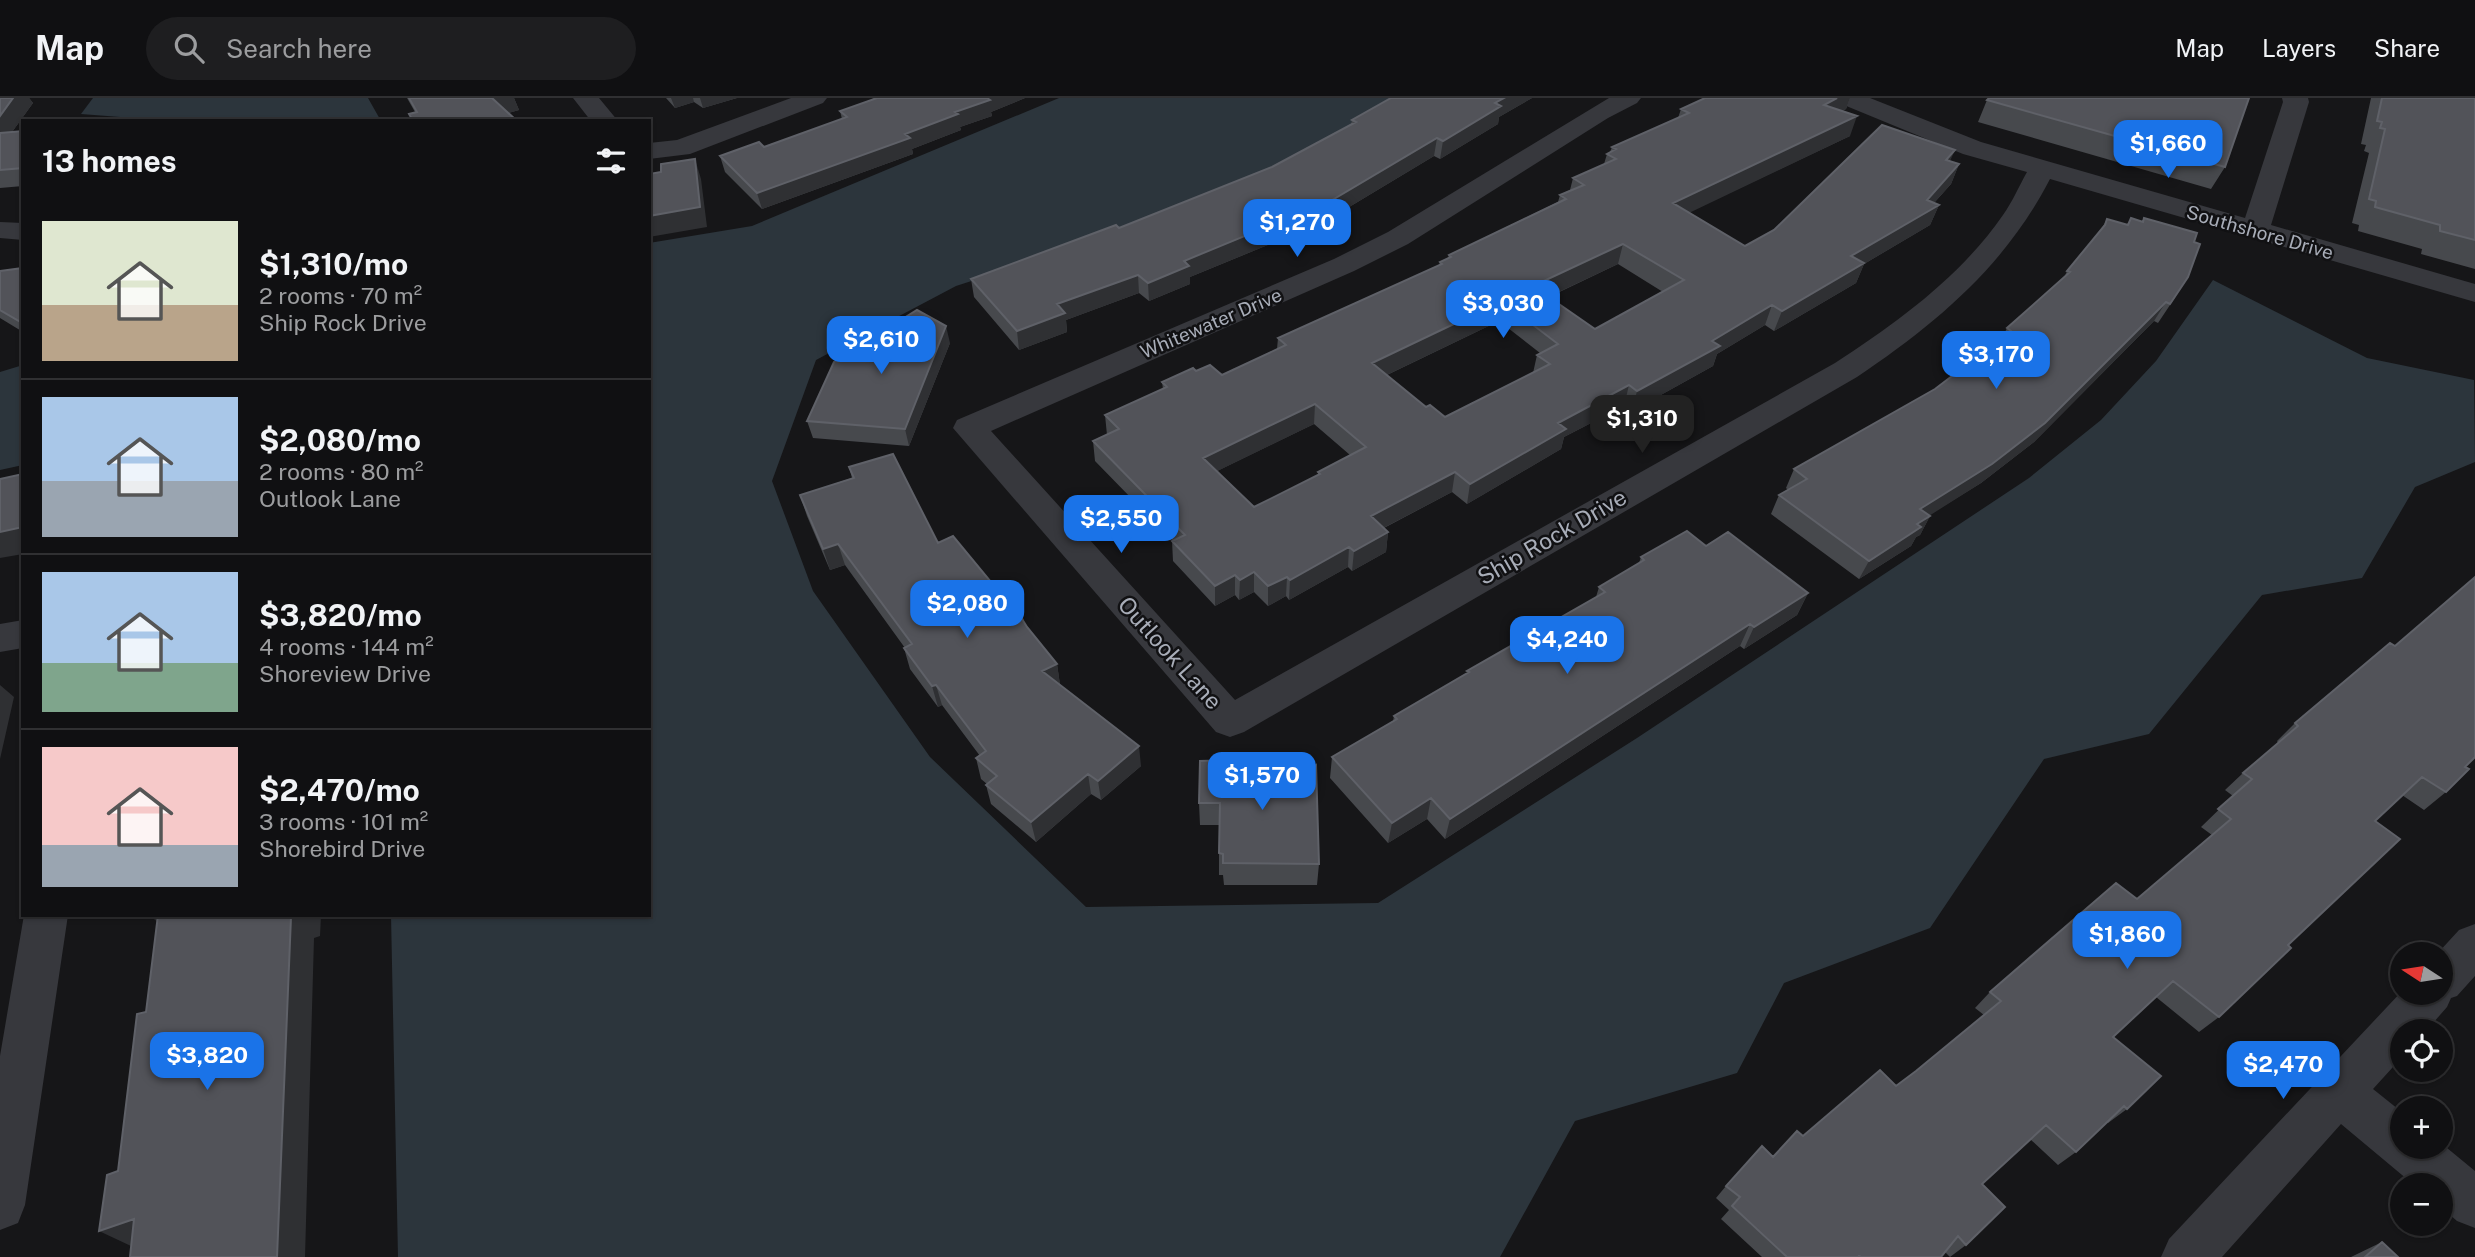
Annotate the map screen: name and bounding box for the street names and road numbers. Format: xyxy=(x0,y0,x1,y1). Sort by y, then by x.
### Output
street label: Southshore Drive xyxy=(2184,200,2336,264)
street label: Whitewater Drive xyxy=(1137,283,1285,363)
street label: Ship Rock Drive xyxy=(1472,483,1631,590)
street label: Outlook Lane xyxy=(1113,591,1228,714)

